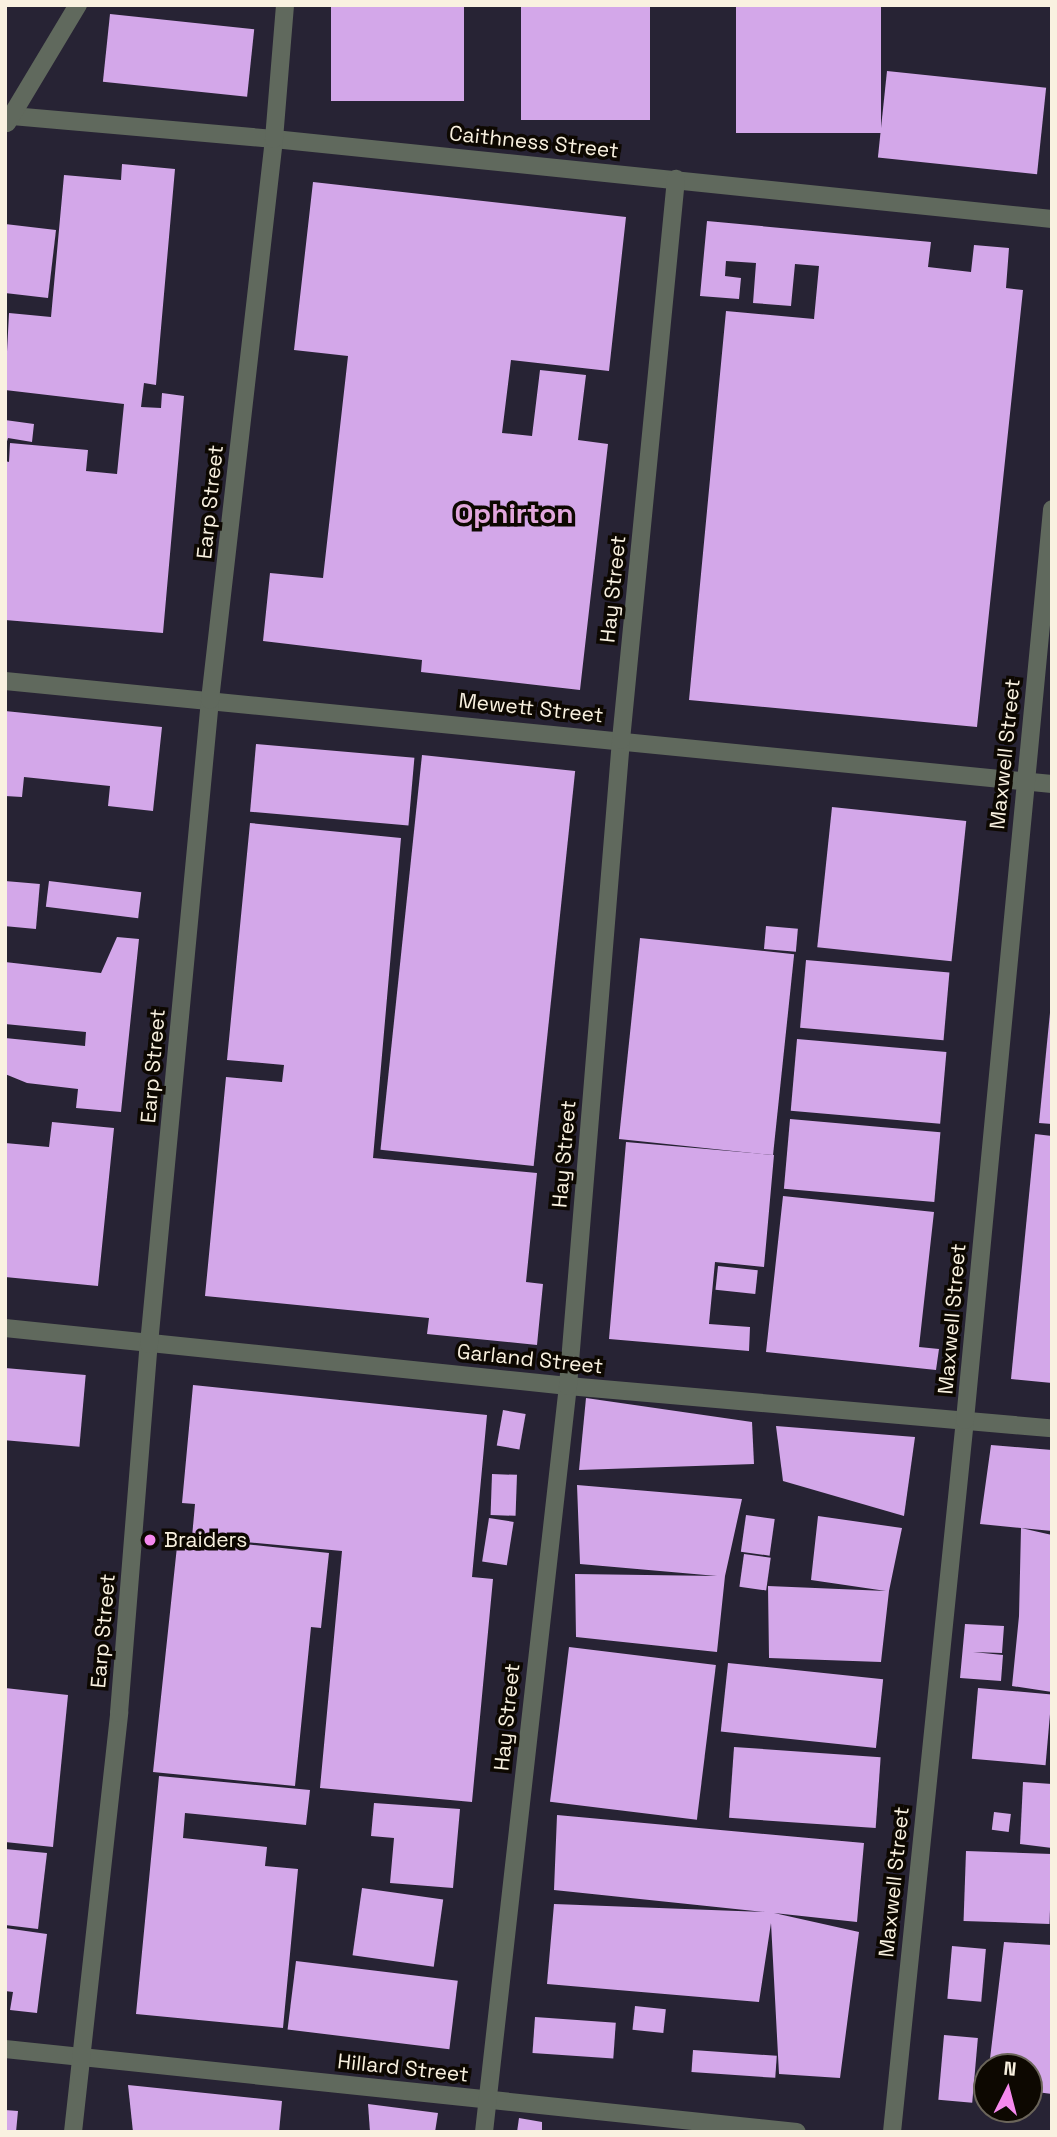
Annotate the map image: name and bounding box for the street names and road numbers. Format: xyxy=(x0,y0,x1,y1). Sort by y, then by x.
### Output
street label: Caithness Street xyxy=(448,121,620,163)
street label: Earp Street xyxy=(191,444,229,560)
street label: Hay Street xyxy=(595,534,631,644)
street label: Maxwell Street xyxy=(985,677,1025,831)
street label: Mewett Street xyxy=(457,688,605,728)
street label: Earp Street xyxy=(135,1008,171,1124)
street label: Hay Street xyxy=(547,1099,581,1209)
street label: Maxwell Street xyxy=(933,1242,971,1396)
street label: Garland Street xyxy=(456,1339,604,1379)
street label: Earp Street xyxy=(85,1573,121,1689)
street label: Hay Street xyxy=(489,1662,525,1772)
street label: Maxwell Street xyxy=(874,1805,914,1959)
street label: Hillard Street xyxy=(336,2049,470,2087)

